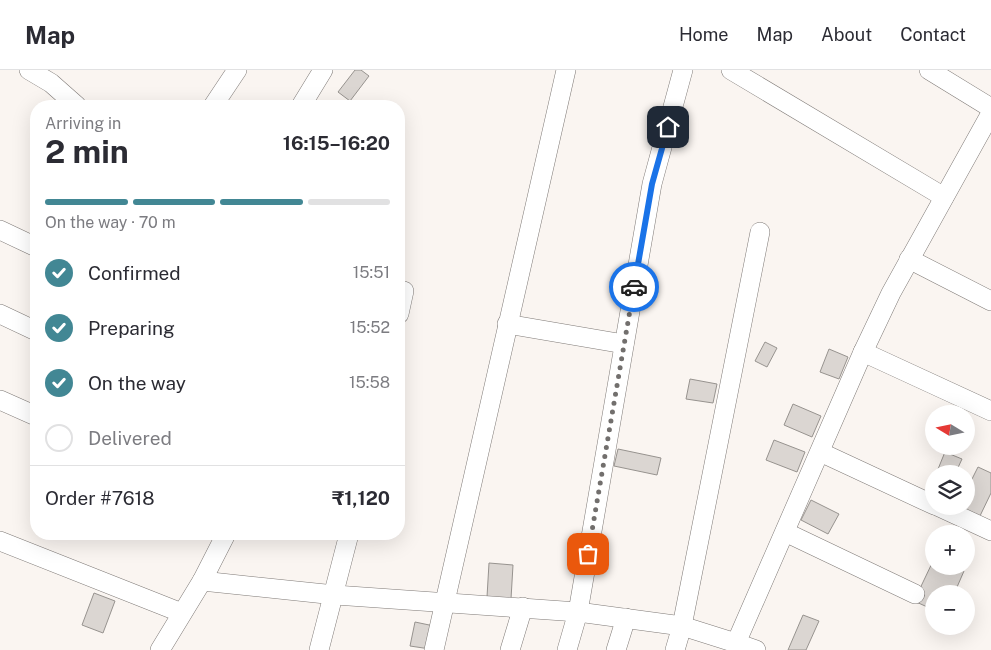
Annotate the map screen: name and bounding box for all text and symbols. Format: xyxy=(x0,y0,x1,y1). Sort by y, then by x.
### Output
text: Map xyxy=(25,21,75,49)
text: Home xyxy=(679,24,729,45)
text: Map xyxy=(757,24,793,45)
text: About xyxy=(821,24,872,45)
text: Contact xyxy=(900,24,966,45)
pin xyxy=(647,106,689,148)
icon: home xyxy=(654,113,682,141)
text: Arriving in xyxy=(45,114,121,133)
text: 16:15–16:20 xyxy=(283,132,390,154)
text: 2 min xyxy=(45,133,129,170)
text: On the way · 70 m xyxy=(45,213,175,232)
icon: check xyxy=(45,259,73,287)
text: Confirmed xyxy=(88,262,181,284)
courier xyxy=(609,262,659,312)
text: 15:51 xyxy=(353,263,390,282)
icon: car xyxy=(620,273,648,301)
icon: check xyxy=(45,314,73,342)
text: Preparing xyxy=(88,317,175,339)
text: 15:52 xyxy=(350,318,390,337)
icon: check xyxy=(45,369,73,397)
text: On the way xyxy=(88,372,186,394)
text: 15:58 xyxy=(349,373,390,392)
north arrow xyxy=(925,405,975,455)
map controls xyxy=(925,405,975,635)
text: Delivered xyxy=(88,427,172,449)
button: layers xyxy=(925,465,975,515)
text: Order #7618 xyxy=(45,487,155,509)
text: ₹1,120 xyxy=(332,487,390,509)
button: + xyxy=(925,525,975,575)
pin xyxy=(567,533,609,575)
icon: bag xyxy=(574,540,602,568)
button: − xyxy=(925,585,975,635)

